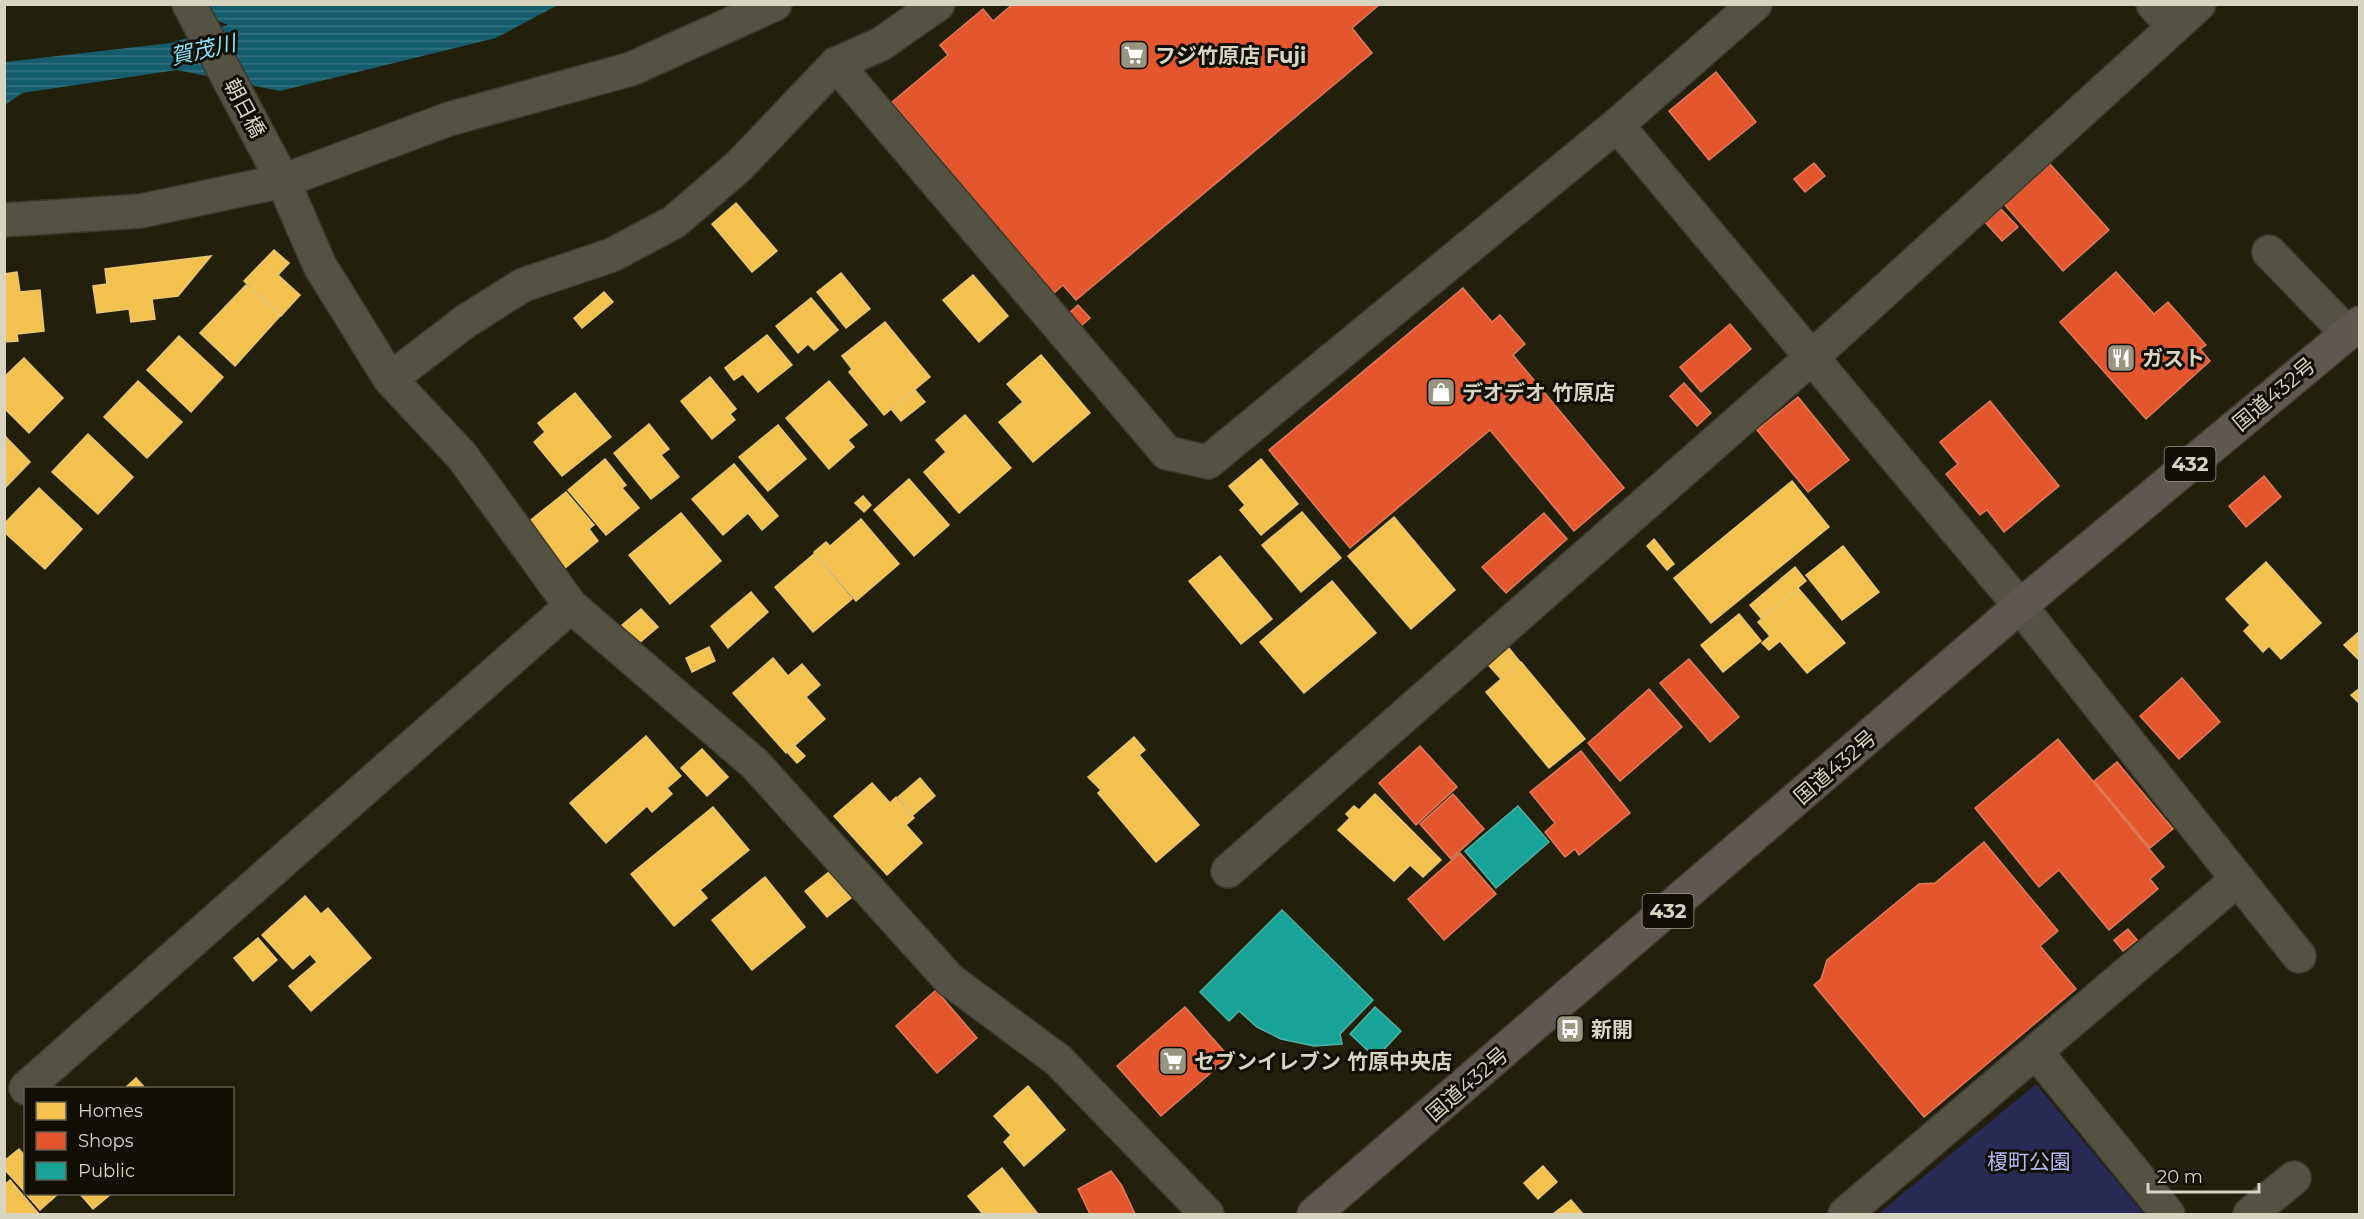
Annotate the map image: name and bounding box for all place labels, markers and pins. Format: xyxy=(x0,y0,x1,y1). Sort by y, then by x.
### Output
supermarket icon: フジ竹原店 Fuji xyxy=(1118,39,1150,71)
place label: フジ竹原店 Fuji xyxy=(1155,43,1306,68)
restaurant icon: ガスト xyxy=(2105,342,2137,374)
place label: ガスト xyxy=(2142,346,2205,371)
shop icon: デオデオ 竹原店 xyxy=(1425,376,1457,408)
place label: デオデオ 竹原店 xyxy=(1462,380,1615,405)
bus stop icon: 新開 xyxy=(1554,1013,1586,1045)
place label: 新開 xyxy=(1591,1017,1633,1042)
supermarket icon: セブンイレブン 竹原中央店 xyxy=(1157,1045,1189,1077)
place label: セブンイレブン 竹原中央店 xyxy=(1194,1049,1452,1074)

